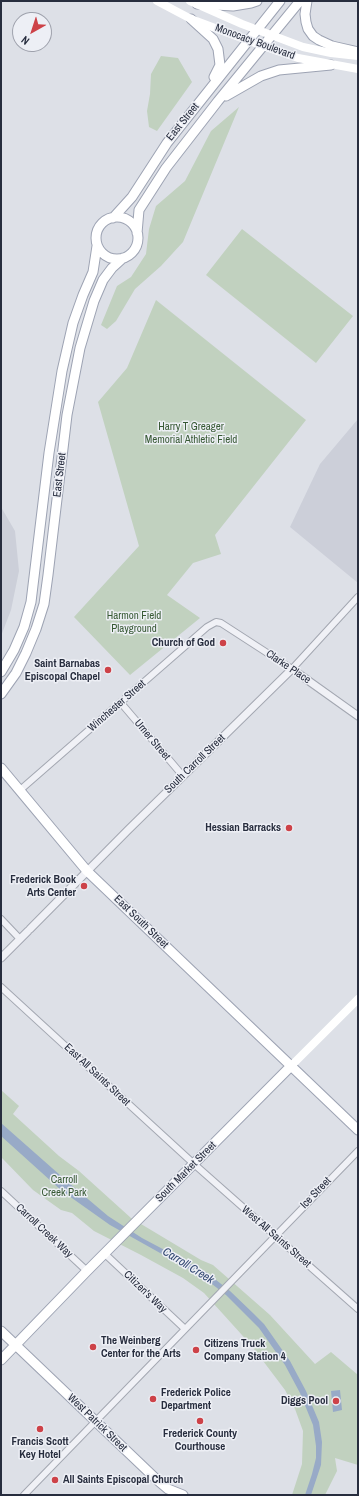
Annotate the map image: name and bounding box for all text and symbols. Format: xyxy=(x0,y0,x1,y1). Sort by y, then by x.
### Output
north arrow xyxy=(12,12,52,52)
street label: Monocacy Boulevard xyxy=(213,21,297,63)
text: N xyxy=(18,33,32,48)
street label: East Street xyxy=(164,101,202,143)
park label: Harry T Greager Memorial Athletic Field xyxy=(145,420,237,446)
street label: East Street xyxy=(51,452,69,498)
park label: Harmon Field Playground xyxy=(107,609,161,635)
place label: Church of God xyxy=(152,636,215,650)
marker: Church of God xyxy=(218,638,228,648)
street label: Clarke Place xyxy=(263,647,313,687)
place label: Saint Barnabas Episcopal Chapel xyxy=(25,657,100,683)
marker: Saint Barnabas Episcopal Chapel xyxy=(103,665,113,675)
street label: Winchester Street xyxy=(85,677,149,735)
street label: Urner Street xyxy=(131,717,173,763)
street label: South Carroll Street xyxy=(162,732,228,796)
place label: Hessian Barracks xyxy=(205,821,281,835)
marker: Hessian Barracks xyxy=(284,823,294,833)
place label: Frederick Book Arts Center xyxy=(10,873,76,899)
marker: Frederick Book Arts Center xyxy=(79,881,89,891)
street label: East South Street xyxy=(111,893,171,951)
street label: East All Saints Street xyxy=(61,1041,133,1109)
street label: South Market Street xyxy=(153,1139,219,1205)
park label: Carroll Creek Park xyxy=(41,1173,87,1199)
street label: Ice Street xyxy=(298,1175,334,1211)
street label: Carroll Creek Way xyxy=(13,1201,75,1261)
street label: West All Saints Street xyxy=(239,1203,313,1271)
water label: Carroll Creek xyxy=(160,1245,216,1287)
street label: Citizen's Way xyxy=(121,1268,169,1316)
place label: The Weinberg Center for the Arts xyxy=(101,1334,181,1360)
place label: Citizens Truck Company Station 4 xyxy=(204,1337,286,1363)
marker: The Weinberg Center for the Arts xyxy=(88,1342,98,1352)
marker: Citizens Truck Company Station 4 xyxy=(191,1345,201,1355)
place label: Frederick Police Department xyxy=(161,1386,231,1412)
street label: West Patrick Street xyxy=(65,1391,129,1455)
marker: Frederick Police Department xyxy=(148,1394,158,1404)
place label: Diggs Pool xyxy=(281,1394,328,1408)
marker: Diggs Pool xyxy=(331,1396,341,1406)
marker: Frederick County Courthouse xyxy=(195,1416,205,1426)
marker: Francis Scott Key Hotel xyxy=(35,1424,45,1434)
place label: Frederick County Courthouse xyxy=(163,1427,237,1453)
place label: Francis Scott Key Hotel xyxy=(11,1435,69,1461)
place label: All Saints Episcopal Church xyxy=(63,1473,183,1487)
marker: All Saints Episcopal Church xyxy=(50,1475,60,1485)

